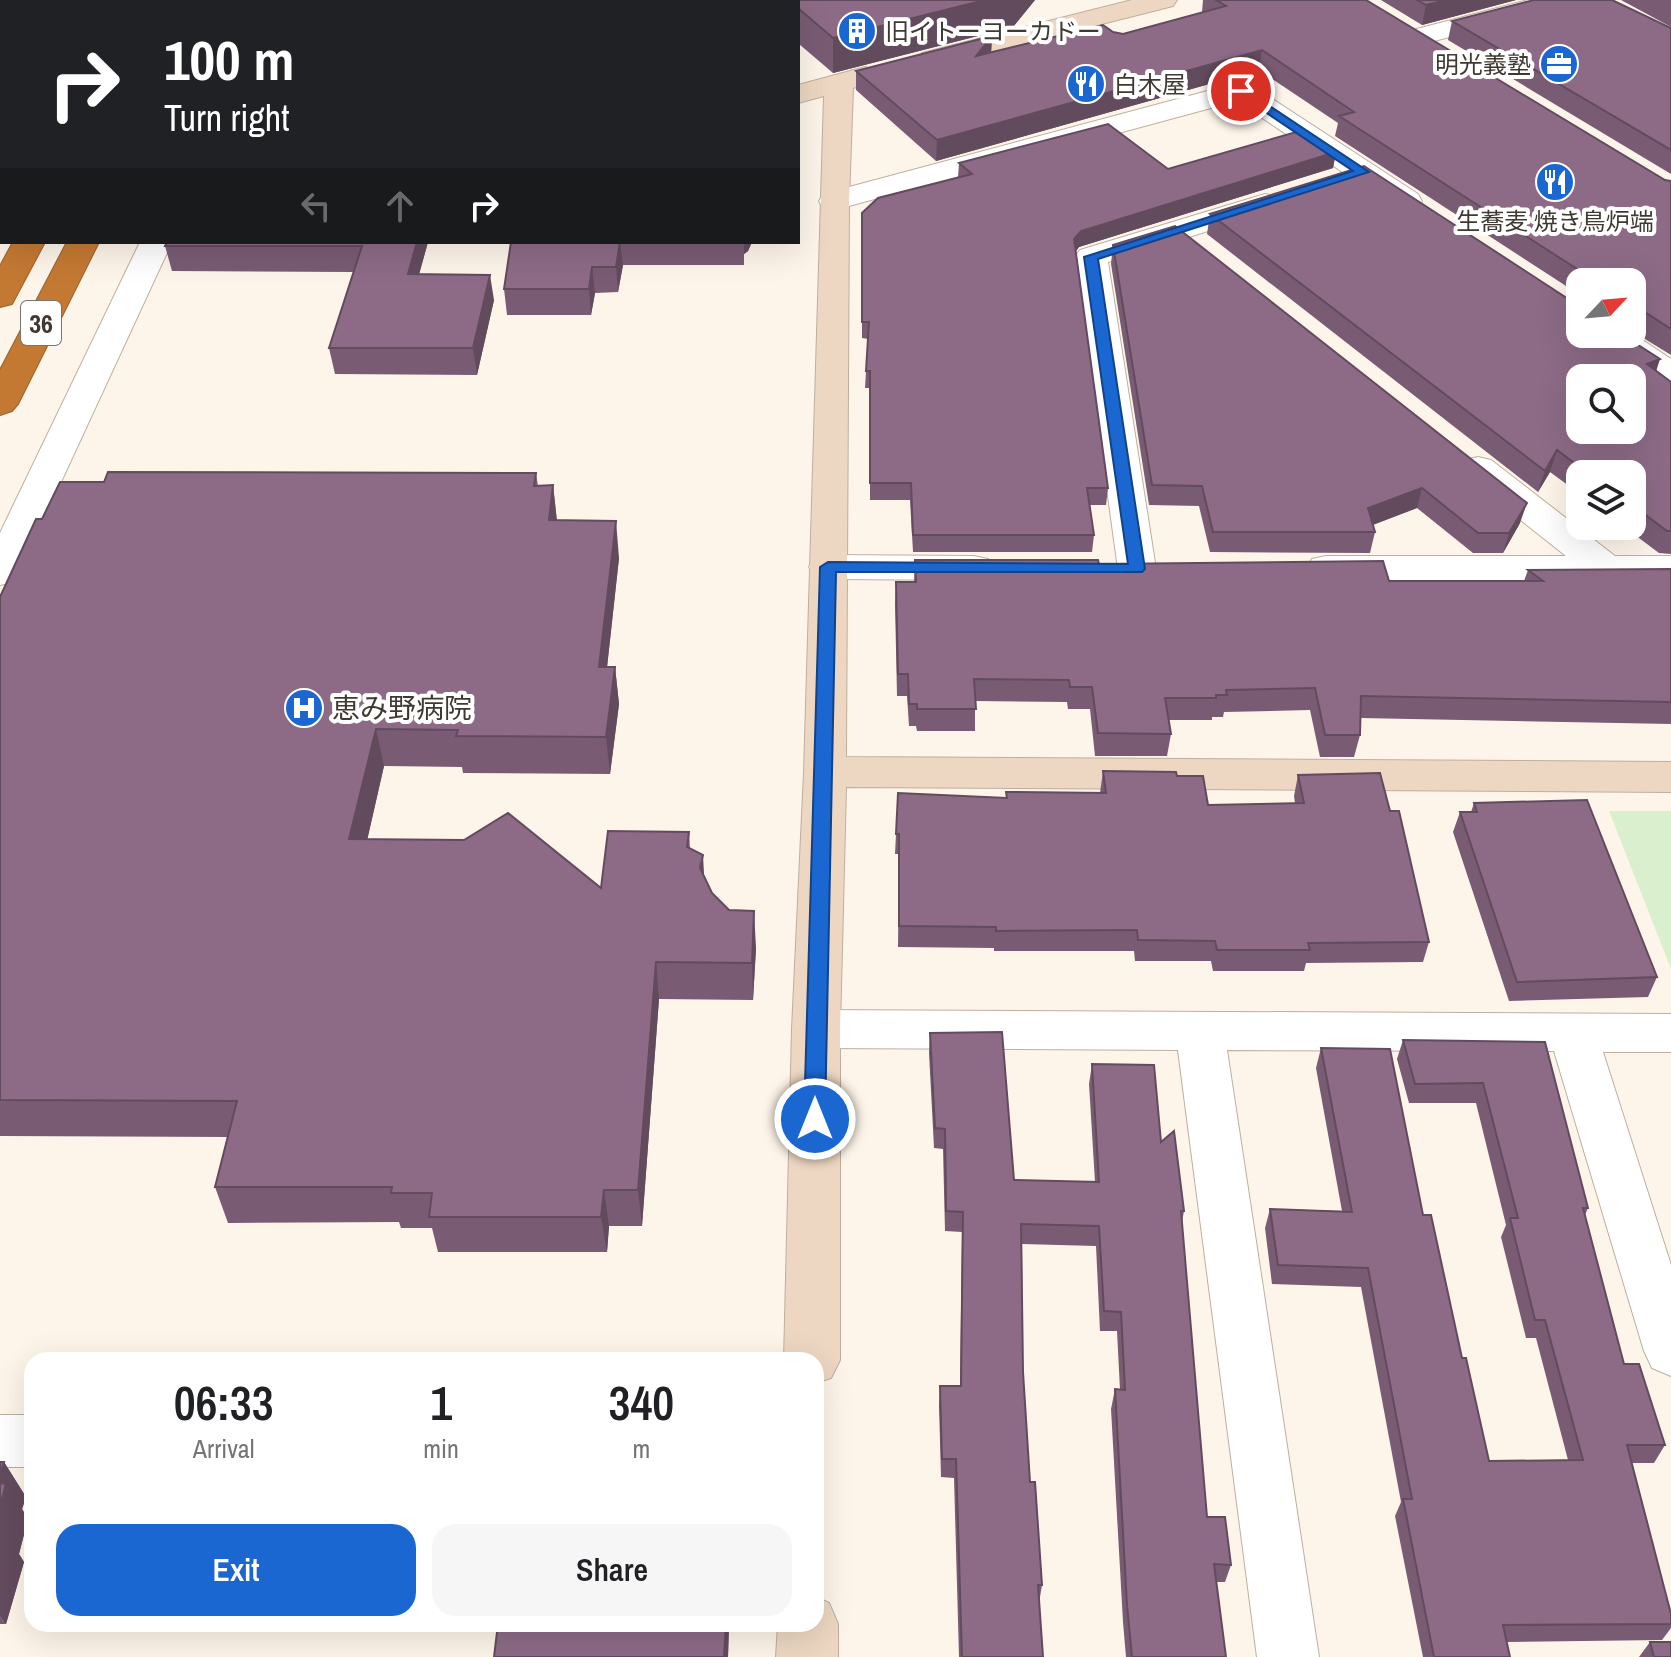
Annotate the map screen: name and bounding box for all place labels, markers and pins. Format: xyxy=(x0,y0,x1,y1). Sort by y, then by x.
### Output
building icon: 旧イトーヨーカドー xyxy=(836,10,878,52)
place label: 旧イトーヨーカドー xyxy=(885,15,1101,47)
office icon: 明光義塾 xyxy=(1538,43,1580,85)
place label: 明光義塾 xyxy=(1435,48,1531,80)
pin xyxy=(1207,57,1275,125)
restaurant icon: 白木屋 xyxy=(1065,63,1107,105)
place label: 白木屋 xyxy=(1114,68,1186,100)
restaurant icon: 生蕎麦 焼き鳥炉端 xyxy=(1534,161,1576,203)
place label: 生蕎麦 焼き鳥炉端 xyxy=(1456,205,1654,237)
hospital icon: 恵み野病院 xyxy=(283,687,325,729)
place label: 恵み野病院 xyxy=(332,689,472,727)

